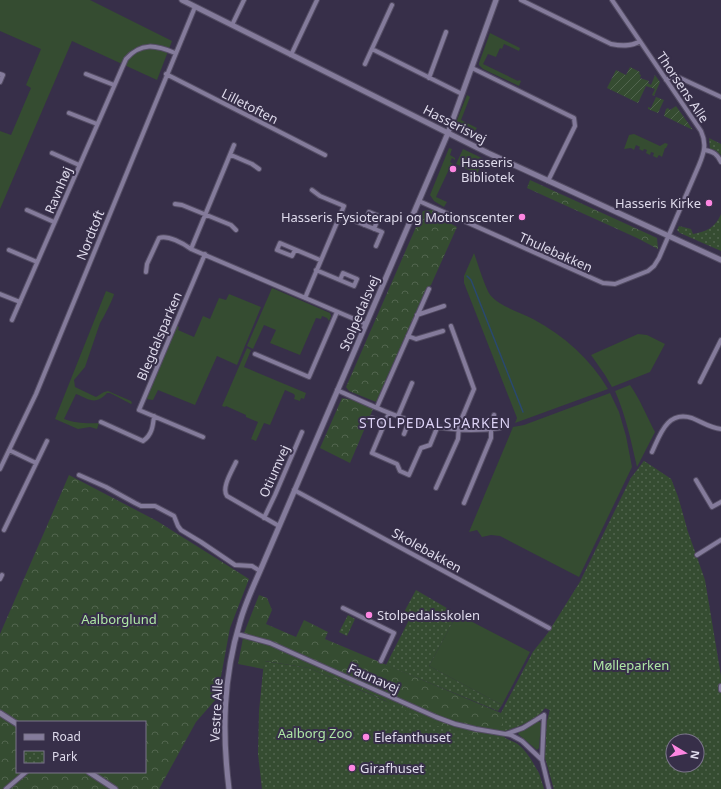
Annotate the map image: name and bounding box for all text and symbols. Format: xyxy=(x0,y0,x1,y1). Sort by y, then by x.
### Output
street label: Thorsens Alle xyxy=(653,48,713,126)
street label: Lilletoften xyxy=(219,84,281,128)
street label: Hasserisvej xyxy=(420,100,490,148)
place label: Hasseris Bibliotek xyxy=(461,153,514,186)
street label: Ravnhøj xyxy=(40,164,76,216)
marker: Hasseris Bibliotek xyxy=(448,164,458,174)
place label: Hasseris Kirke xyxy=(615,194,701,212)
marker: Hasseris Kirke xyxy=(704,198,714,208)
street label: Nordtoft xyxy=(72,207,108,263)
place label: Hasseris Fysioterapi og Motionscenter xyxy=(281,208,515,226)
marker: Hasseris Fysioterapi og Motionscenter xyxy=(517,212,527,222)
street label: Thulebakken xyxy=(516,228,596,276)
street label: Stolpedalsvej xyxy=(335,272,383,354)
street label: Blegdalsparken xyxy=(132,289,186,383)
district label: STOLPEDALSPARKEN xyxy=(359,413,511,432)
street label: Otiumvej xyxy=(254,442,294,500)
street label: Skolebakken xyxy=(389,523,465,577)
place label: Stolpedalsskolen xyxy=(377,606,480,624)
park label: Aalborglund xyxy=(81,610,157,628)
marker: Stolpedalsskolen xyxy=(364,610,374,620)
park label: Mølleparken xyxy=(593,656,669,674)
street label: Faunavej xyxy=(345,659,403,697)
street label: Vestre Alle xyxy=(205,678,227,742)
legend xyxy=(16,721,146,773)
park label: Aalborg Zoo xyxy=(278,724,352,742)
text: Road xyxy=(52,728,81,745)
place label: Elefanthuset xyxy=(374,728,451,746)
marker: Elefanthuset xyxy=(361,732,371,742)
north arrow xyxy=(665,733,705,773)
text: Park xyxy=(52,748,78,765)
text: N xyxy=(687,749,704,761)
place label: Girafhuset xyxy=(360,759,424,777)
marker: Girafhuset xyxy=(347,763,357,773)

